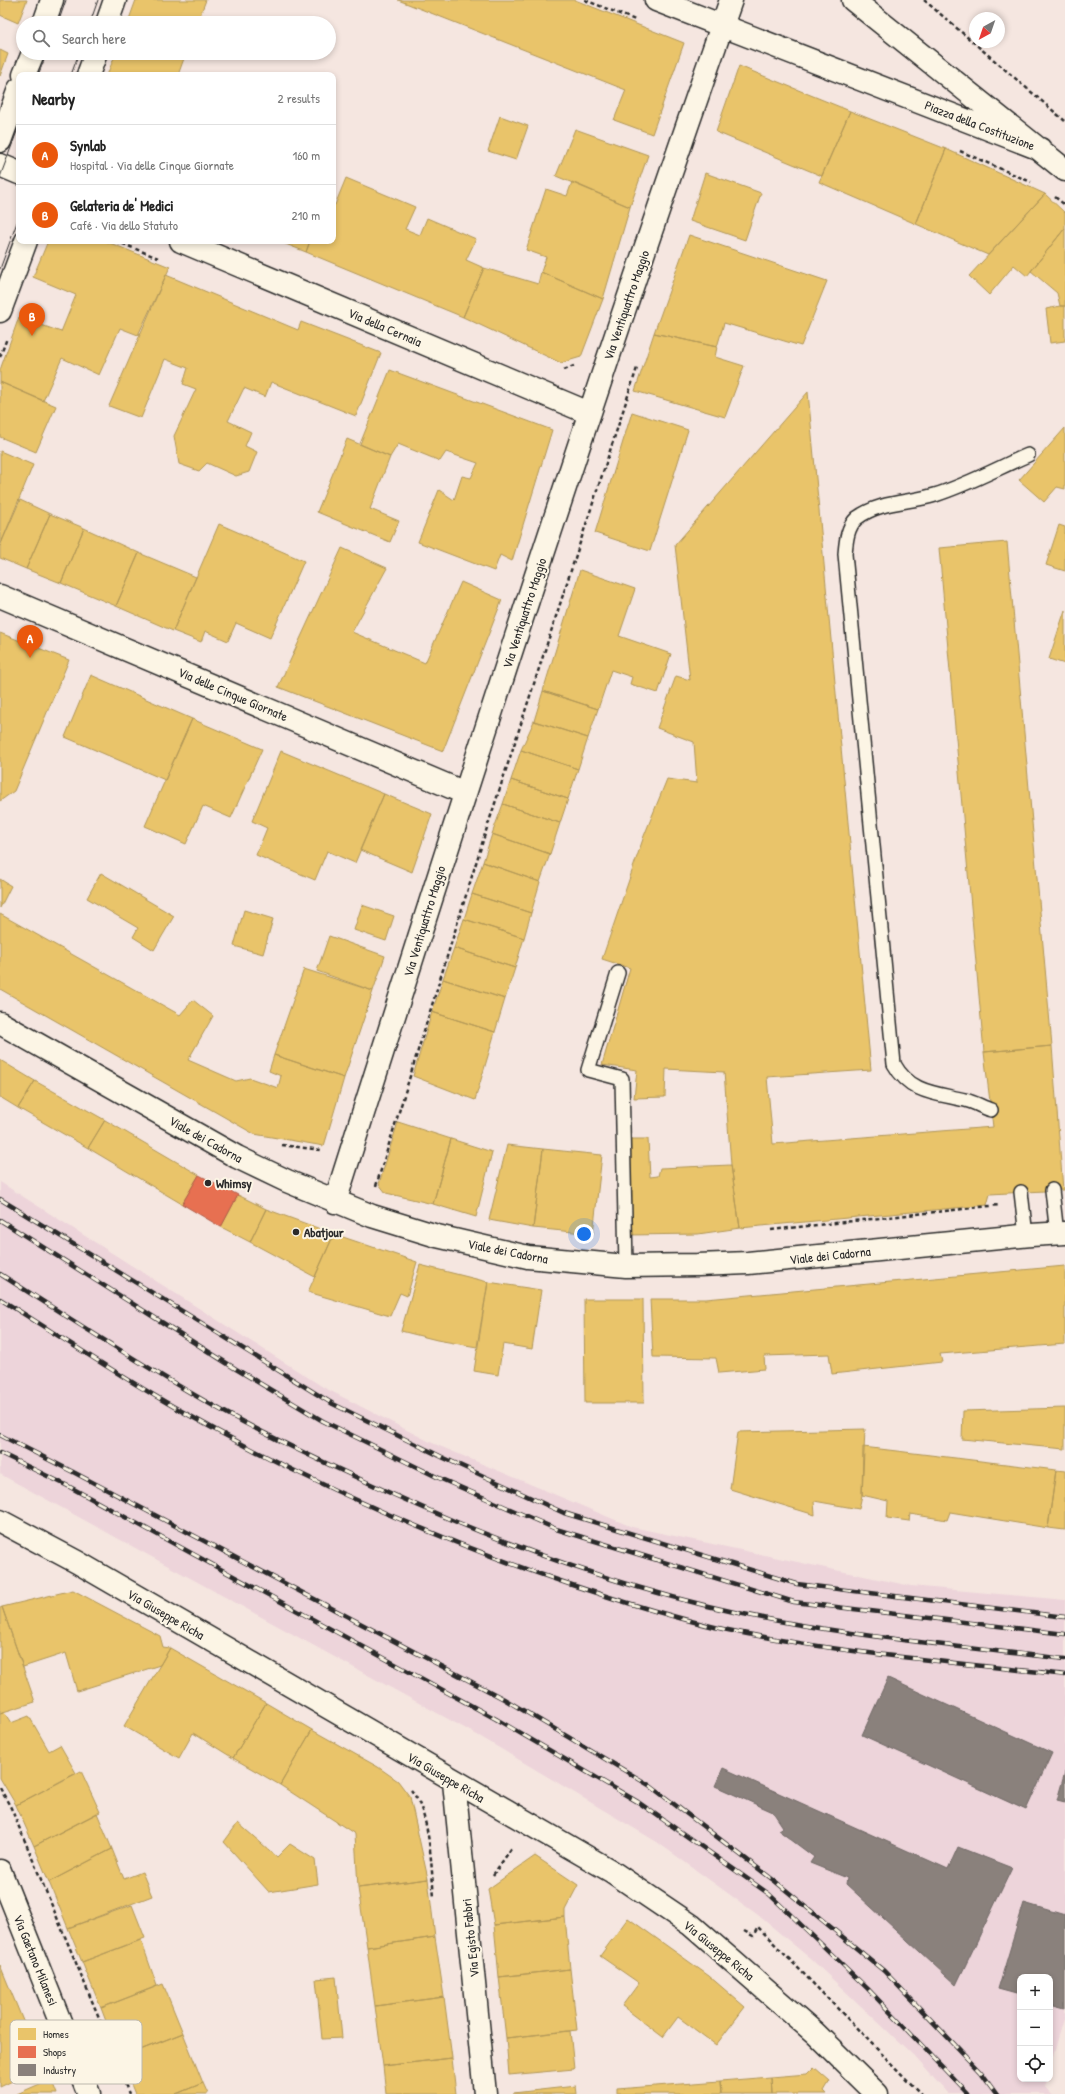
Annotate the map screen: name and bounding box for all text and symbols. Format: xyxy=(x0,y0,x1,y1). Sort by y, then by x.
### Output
north arrow xyxy=(969,12,1005,48)
search box xyxy=(16,16,336,60)
icon: search xyxy=(30,27,52,49)
text: Search here xyxy=(62,28,126,49)
text: Nearby xyxy=(32,87,75,110)
text: 2 results xyxy=(278,89,320,107)
street label: Piazza della Costituzione xyxy=(922,96,1038,154)
text: Synlab xyxy=(70,135,106,156)
text: A xyxy=(42,146,48,164)
text: 160 m xyxy=(292,146,320,164)
text: Hospital · Via delle Cinque Giornate xyxy=(70,156,234,174)
text: Gelateria de' Medici xyxy=(70,195,174,216)
text: B xyxy=(42,206,48,224)
text: 210 m xyxy=(292,206,320,224)
text: Café · Via dello Statuto xyxy=(70,216,178,234)
street label: Via Ventiquattro Maggio xyxy=(599,248,653,362)
pin: B xyxy=(19,303,45,336)
street label: Via della Cernaia xyxy=(345,303,425,351)
street label: Via Ventiquattro Maggio xyxy=(498,555,550,671)
pin: A xyxy=(17,625,43,658)
street label: Via delle Cinque Giornate xyxy=(175,663,291,725)
street label: Via Ventiquattro Maggio xyxy=(399,863,449,979)
street label: Viale dei Cadorna xyxy=(166,1111,246,1167)
place label: Whimsy xyxy=(216,1174,252,1193)
marker: Whimsy xyxy=(203,1178,213,1188)
place label: Abatjour xyxy=(304,1223,345,1241)
your location xyxy=(574,1224,594,1244)
marker: Abatjour xyxy=(291,1227,301,1237)
street label: Viale dei Cadorna xyxy=(466,1234,550,1268)
street label: Viale dei Cadorna xyxy=(788,1242,872,1268)
street label: Via Giuseppe Richa xyxy=(124,1585,208,1643)
street label: Via Giuseppe Richa xyxy=(404,1748,488,1806)
street label: Via Egisto Fabbri xyxy=(457,1898,483,1978)
street label: Via Gaetano Milanesi xyxy=(10,1912,62,2008)
street label: Via Giuseppe Richa xyxy=(680,1916,758,1984)
map controls xyxy=(1017,1974,1053,2082)
button: + xyxy=(1017,1974,1053,2010)
button: − xyxy=(1017,2010,1053,2046)
legend xyxy=(10,2020,142,2084)
text: Homes xyxy=(43,2027,69,2041)
text: Shops xyxy=(43,2045,66,2059)
button: locate xyxy=(1017,2046,1053,2082)
text: Industry xyxy=(43,2063,77,2077)

